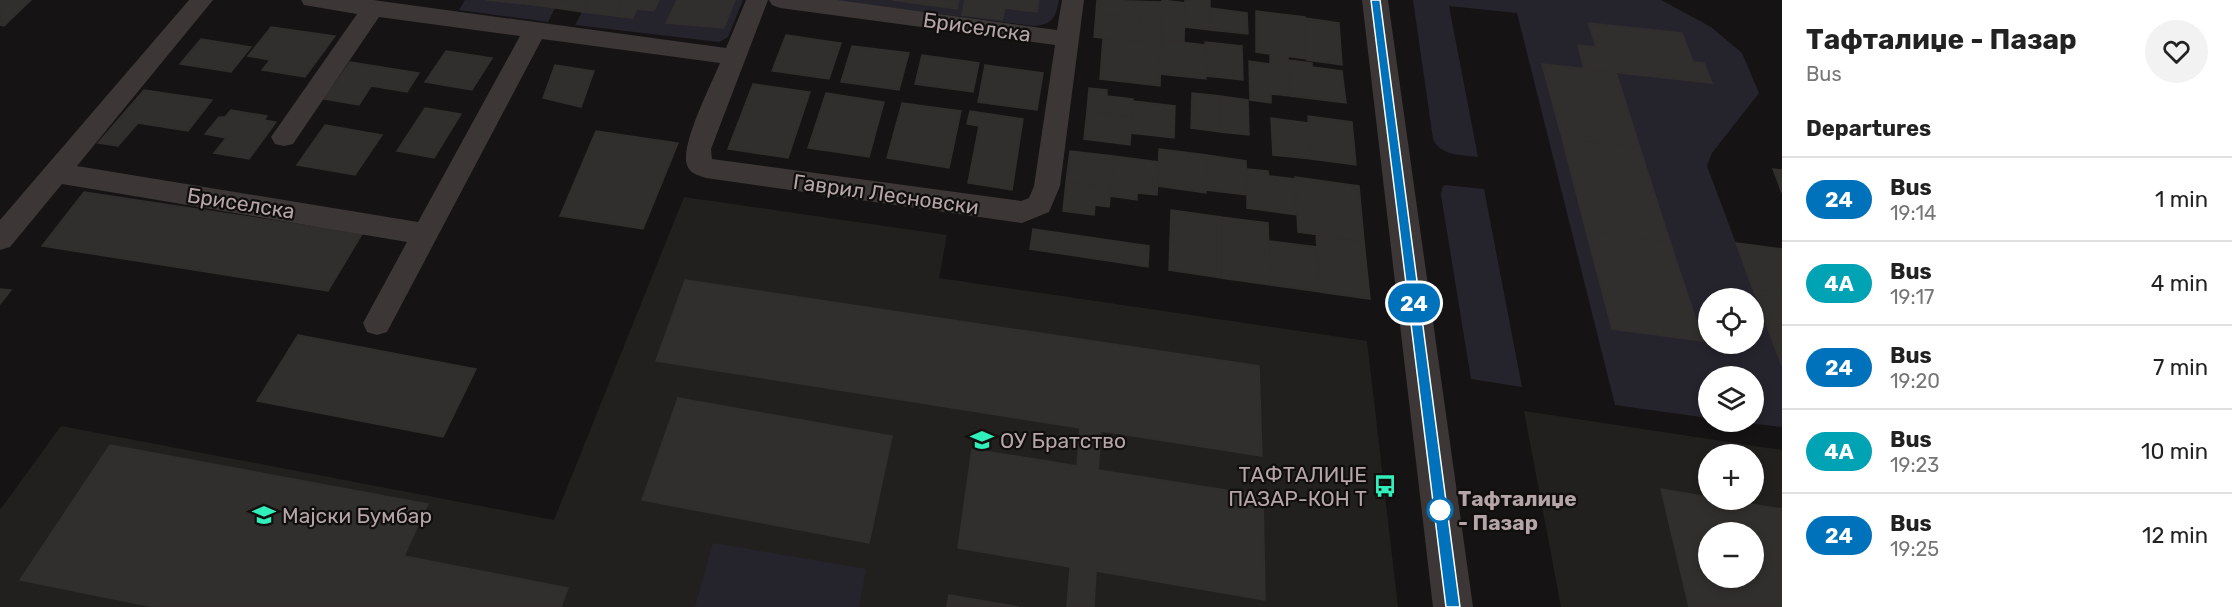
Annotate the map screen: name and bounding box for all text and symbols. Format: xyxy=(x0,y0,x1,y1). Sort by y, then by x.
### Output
street label: Бриселска xyxy=(921,7,1033,47)
button: heart xyxy=(2145,20,2208,83)
text: Тафталиџе - Пазар xyxy=(1806,23,2077,56)
text: Bus xyxy=(1806,62,1842,86)
text: Departures xyxy=(1806,115,1931,142)
street label: Гаврил Лесновски xyxy=(791,169,981,219)
text: Bus xyxy=(1890,174,1932,201)
street label: Бриселска xyxy=(185,182,297,224)
text: 1 min xyxy=(2155,186,2208,213)
text: 24 xyxy=(1825,187,1853,212)
text: 19:14 xyxy=(1890,201,1937,225)
text: Bus xyxy=(1890,258,1932,285)
text: 4 min xyxy=(2151,270,2208,297)
text: 4A xyxy=(1824,271,1854,296)
line badge: 24 xyxy=(1387,284,1441,322)
text: 19:17 xyxy=(1890,285,1934,309)
map controls xyxy=(1698,288,1764,588)
button: locate xyxy=(1698,288,1764,354)
text: 24 xyxy=(1400,291,1428,316)
text: Bus xyxy=(1890,342,1932,369)
text: 7 min xyxy=(2153,354,2208,381)
text: 24 xyxy=(1825,355,1853,380)
button: layers xyxy=(1698,366,1764,432)
text: 19:20 xyxy=(1890,369,1940,393)
text: Bus xyxy=(1890,426,1932,453)
school or university icon: ОУ Братство xyxy=(969,427,995,453)
place label: ОУ Братство xyxy=(1000,428,1126,453)
text: 10 min xyxy=(2141,438,2208,465)
text: 4A xyxy=(1824,439,1854,464)
button: + xyxy=(1698,444,1764,510)
text: 19:23 xyxy=(1890,453,1939,477)
place label: ТАФТАЛИЏЕ ПАЗАР-КОН Т xyxy=(1228,462,1367,511)
bus stop icon: ТАФТАЛИЏЕ ПАЗАР-КОН Т xyxy=(1372,473,1398,499)
place label: Тафталиџе - Пазар xyxy=(1458,486,1577,535)
marker: Тафталиџе - Пазар xyxy=(1427,497,1453,523)
school or university icon: Мајски Бумбар xyxy=(251,502,277,528)
place label: Мајски Бумбар xyxy=(282,503,432,528)
text: Bus xyxy=(1890,510,1932,537)
button: − xyxy=(1698,522,1764,588)
text: 12 min xyxy=(2142,522,2208,549)
text: 24 xyxy=(1825,523,1853,548)
text: 19:25 xyxy=(1890,537,1939,561)

